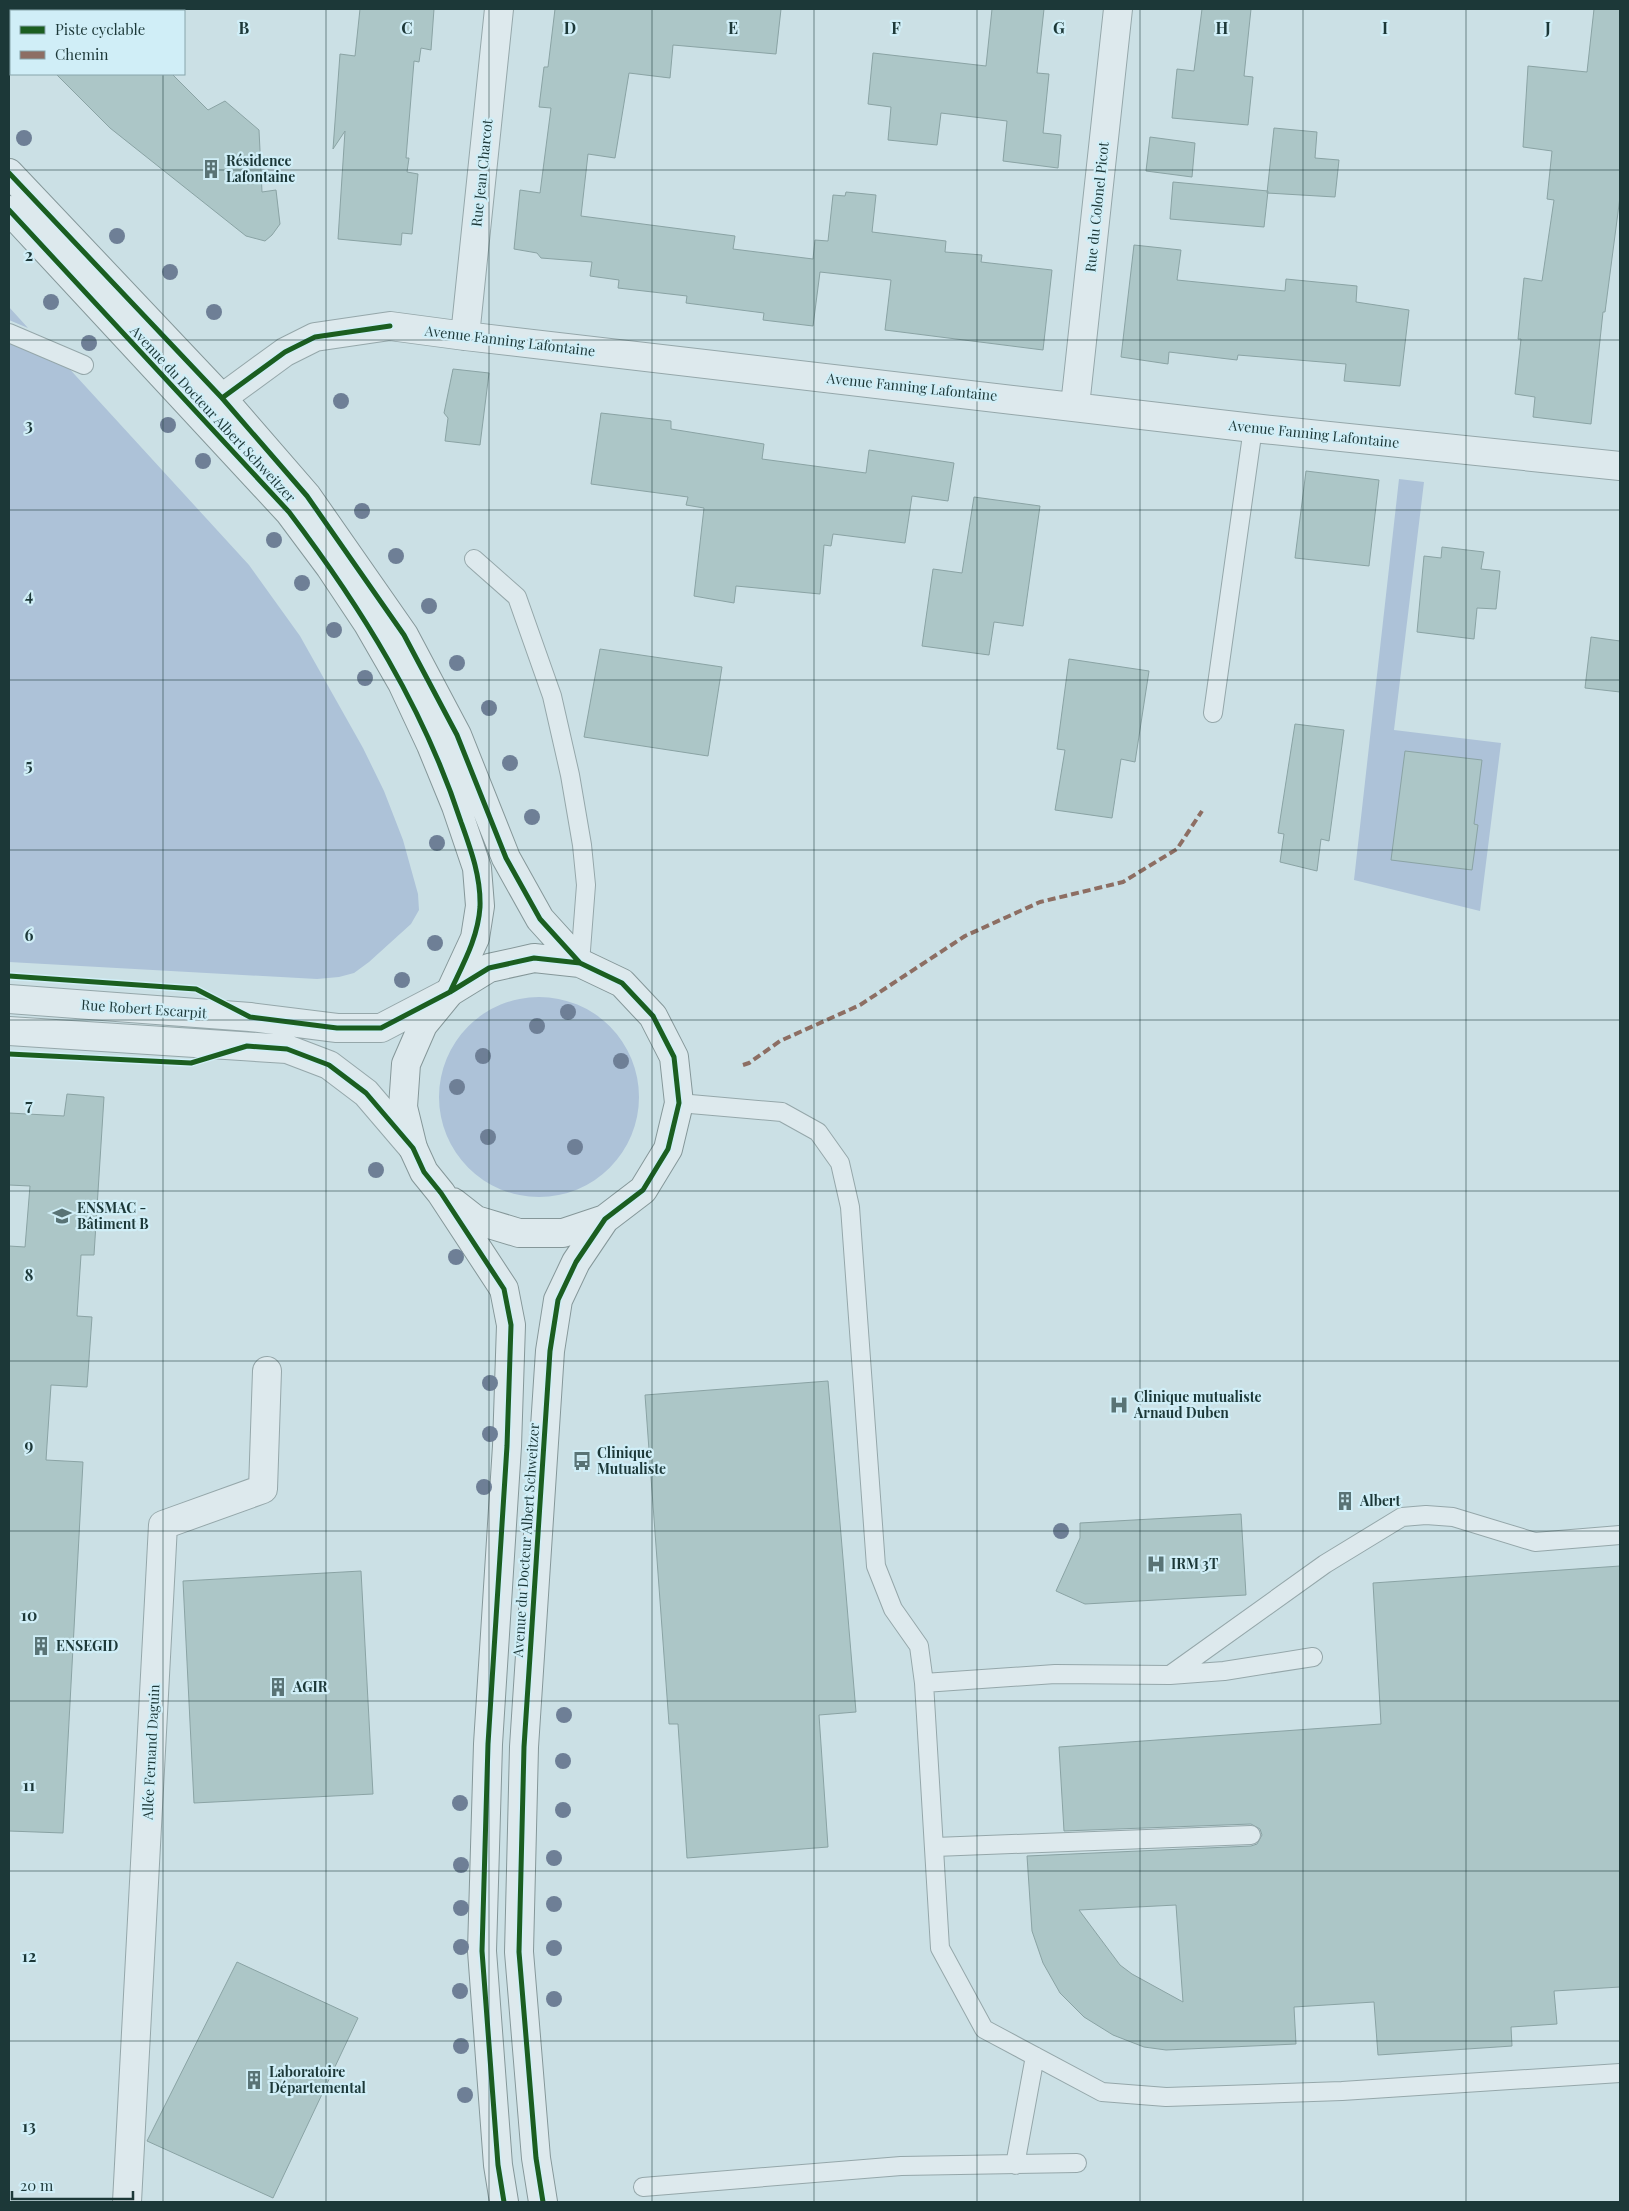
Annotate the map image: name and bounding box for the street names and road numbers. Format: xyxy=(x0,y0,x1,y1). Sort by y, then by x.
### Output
street label: Rue Jean Charcot xyxy=(466,117,497,228)
street label: Rue du Colonel Picot xyxy=(1080,140,1113,273)
street label: Avenue du Docteur Albert Schweitzer xyxy=(126,321,301,506)
street label: Avenue Fanning Lafontaine xyxy=(423,321,596,360)
street label: Avenue Fanning Lafontaine xyxy=(825,368,998,405)
street label: Avenue Fanning Lafontaine xyxy=(1227,415,1400,452)
street label: Rue Robert Escarpit xyxy=(81,995,209,1022)
street label: Avenue du Docteur Albert Schweitzer xyxy=(508,1422,543,1659)
street label: Allée Fernand Daguin xyxy=(137,1683,164,1821)

